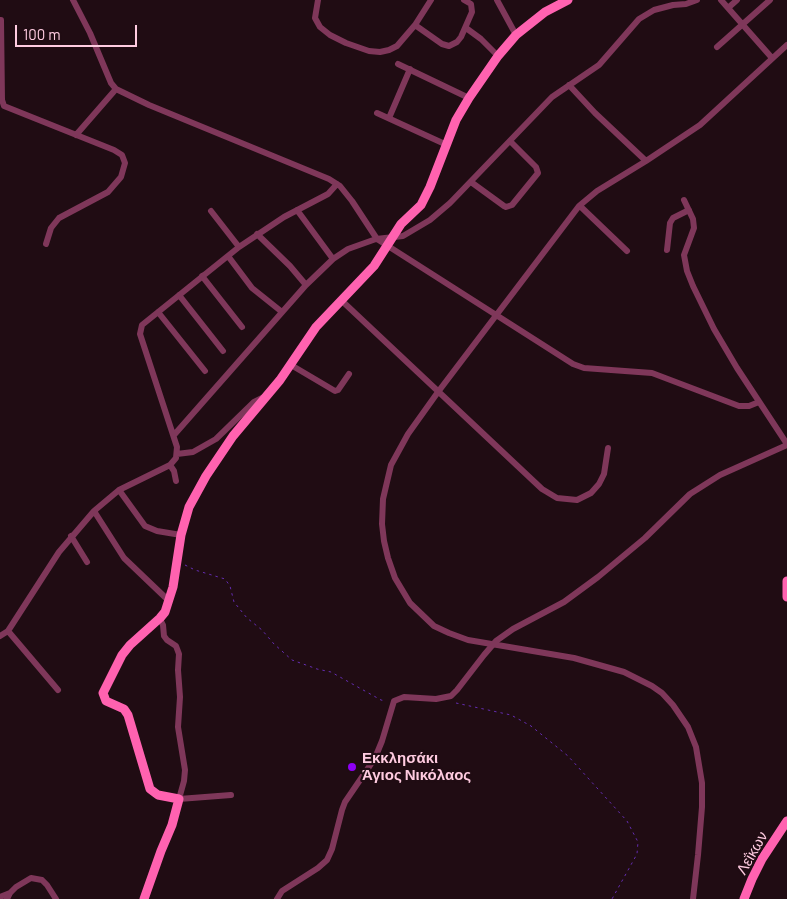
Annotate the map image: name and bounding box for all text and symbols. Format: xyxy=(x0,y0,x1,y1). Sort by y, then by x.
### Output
scale bar xyxy=(18,15,140,47)
text: 100 m xyxy=(23,25,61,43)
place label: Εκκλησάκι Άγιος Νικόλαος xyxy=(362,749,471,784)
marker: Εκκλησάκι Άγιος Νικόλαος xyxy=(346,761,358,773)
street label: Λεΐκων xyxy=(733,828,771,878)

